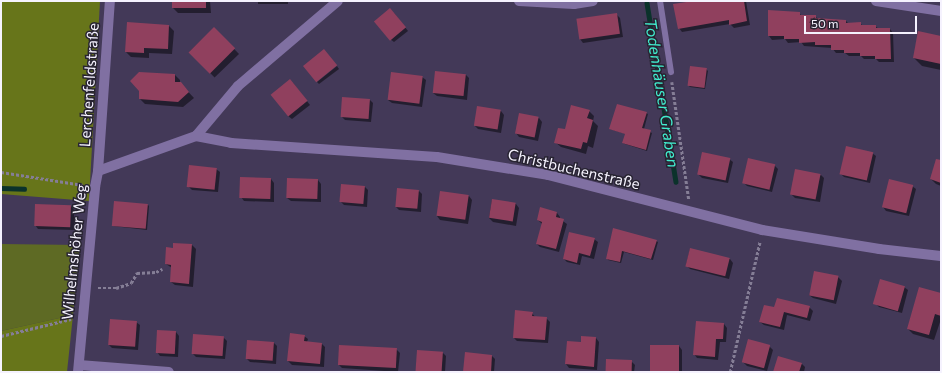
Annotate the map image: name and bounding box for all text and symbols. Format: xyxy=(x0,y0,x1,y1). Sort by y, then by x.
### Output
scale bar xyxy=(806,8,919,34)
text: 50 m xyxy=(811,16,839,30)
water label: Todenhäuser Graben xyxy=(641,17,683,169)
street label: Lerchenfeldstraße xyxy=(76,22,102,148)
street label: Christbuchenstraße xyxy=(506,145,642,193)
street label: Wilhelmshöher Weg xyxy=(58,183,90,321)

